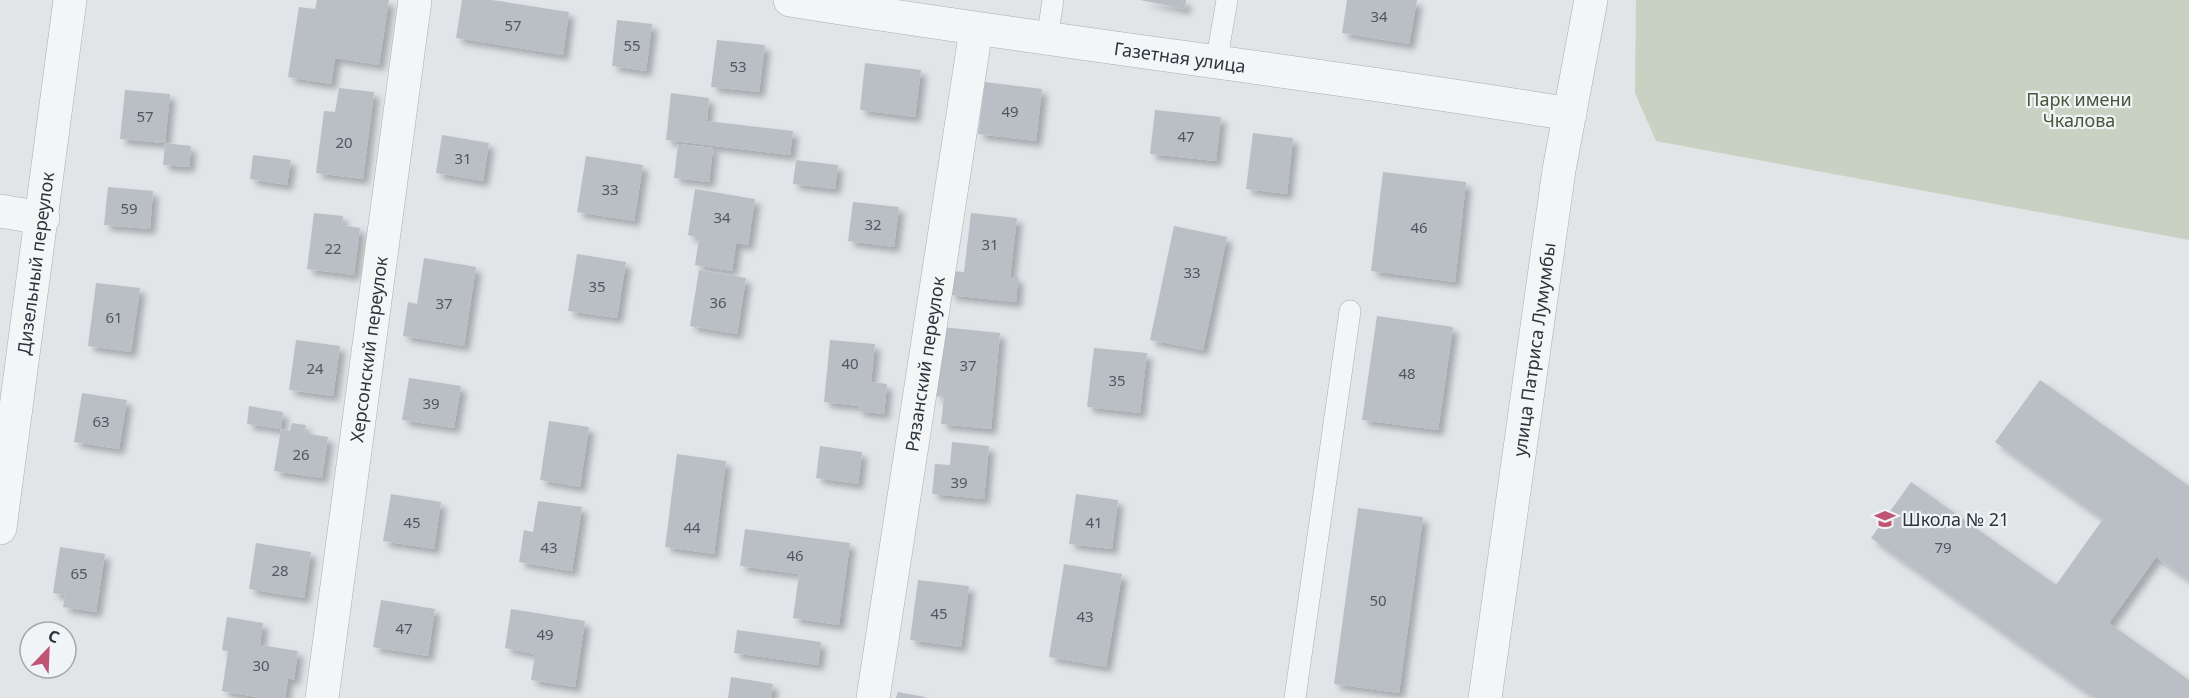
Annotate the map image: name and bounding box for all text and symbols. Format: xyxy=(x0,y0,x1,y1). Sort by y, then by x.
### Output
house number: 34 xyxy=(1370,6,1388,26)
house number: 57 xyxy=(504,15,522,35)
house number: 55 xyxy=(623,35,641,55)
street label: Газетная улица xyxy=(1113,36,1247,78)
house number: 53 xyxy=(729,56,747,76)
park label: Парк имени Чкалова xyxy=(2026,87,2132,132)
house number: 49 xyxy=(1001,101,1019,121)
house number: 57 xyxy=(136,106,154,126)
house number: 47 xyxy=(1177,126,1195,146)
house number: 20 xyxy=(335,132,353,152)
house number: 31 xyxy=(454,148,472,168)
street label: Дизельный переулок xyxy=(11,170,59,356)
house number: 33 xyxy=(601,179,619,199)
house number: 59 xyxy=(120,198,138,218)
house number: 34 xyxy=(713,207,731,227)
house number: 32 xyxy=(864,214,882,234)
house number: 46 xyxy=(1410,217,1428,237)
house number: 31 xyxy=(981,234,999,254)
house number: 22 xyxy=(324,238,342,258)
street label: улица Патриса Лумумбы xyxy=(1507,241,1561,458)
street label: Херсонский переулок xyxy=(344,254,393,444)
house number: 33 xyxy=(1183,262,1201,282)
street label: Рязанский переулок xyxy=(899,274,950,453)
house number: 35 xyxy=(588,276,606,296)
house number: 36 xyxy=(709,292,727,312)
house number: 37 xyxy=(435,293,453,313)
house number: 61 xyxy=(105,307,123,327)
house number: 40 xyxy=(841,353,859,373)
house number: 37 xyxy=(959,355,977,375)
house number: 24 xyxy=(306,358,324,378)
house number: 48 xyxy=(1398,363,1416,383)
house number: 35 xyxy=(1108,370,1126,390)
house number: 39 xyxy=(422,393,440,413)
house number: 63 xyxy=(92,411,110,431)
house number: 26 xyxy=(292,444,310,464)
house number: 39 xyxy=(950,472,968,492)
school or university icon: Школа № 21 xyxy=(1873,507,1897,531)
place label: Школа № 21 xyxy=(1902,507,2009,531)
house number: 45 xyxy=(403,512,421,532)
house number: 41 xyxy=(1085,512,1103,532)
house number: 44 xyxy=(683,517,701,537)
house number: 43 xyxy=(540,537,558,557)
house number: 79 xyxy=(1934,537,1952,557)
house number: 46 xyxy=(786,545,804,565)
house number: 28 xyxy=(271,560,289,580)
house number: 65 xyxy=(70,563,88,583)
house number: 50 xyxy=(1369,590,1387,610)
house number: 45 xyxy=(930,603,948,623)
house number: 43 xyxy=(1076,606,1094,626)
house number: 47 xyxy=(395,618,413,638)
north arrow xyxy=(18,620,78,680)
text: С xyxy=(45,624,63,648)
house number: 49 xyxy=(536,624,554,644)
house number: 30 xyxy=(252,655,270,675)

